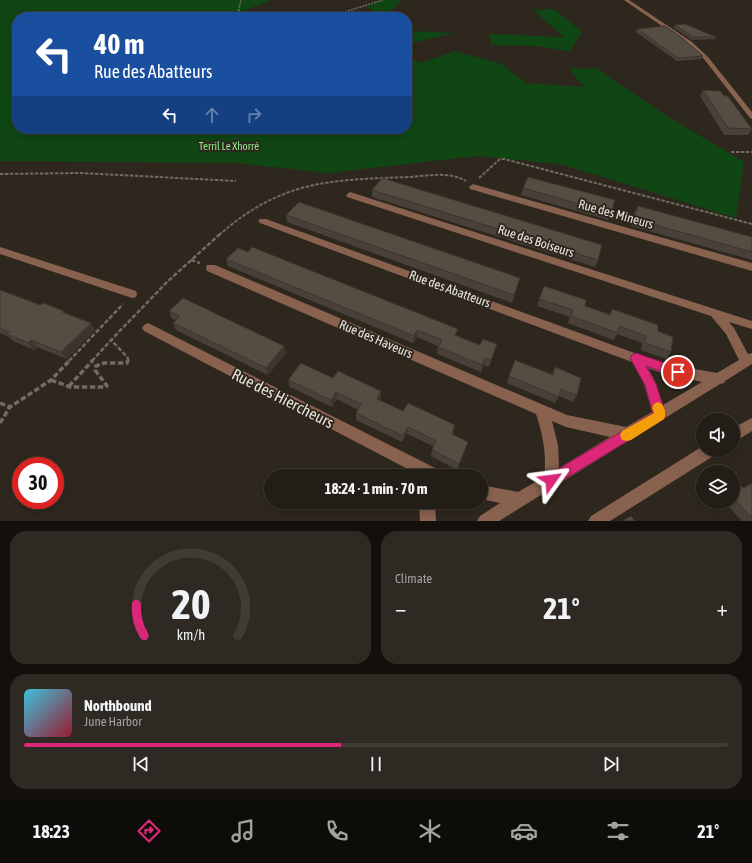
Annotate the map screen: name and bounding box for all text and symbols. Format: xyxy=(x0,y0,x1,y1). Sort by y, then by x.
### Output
icon: left xyxy=(28,28,80,80)
text: 40 m xyxy=(94,28,144,60)
text: Rue des Abatteurs xyxy=(94,61,212,82)
icon: left xyxy=(159,104,181,126)
icon: ahead xyxy=(201,104,223,126)
icon: right xyxy=(243,104,265,126)
park label: Terril Le Xhorré xyxy=(199,140,259,152)
street label: Rue des Mineurs xyxy=(577,196,656,232)
street label: Rue des Boiseurs xyxy=(496,222,576,261)
street label: Rue des Abatteurs xyxy=(407,267,493,311)
street label: Rue des Haveurs xyxy=(337,317,415,361)
pin xyxy=(661,355,695,389)
icon: arrive xyxy=(667,361,689,383)
street label: Rue des Hiercheurs xyxy=(229,365,337,432)
map controls xyxy=(696,413,740,509)
button: sound xyxy=(696,413,740,457)
speed limit sign: 30 xyxy=(12,457,64,509)
position arrow xyxy=(530,459,572,501)
button: layers xyxy=(696,465,740,509)
text: 18:24 · 1 min · 70 m xyxy=(324,480,428,497)
text: Climate xyxy=(395,571,432,586)
text: 20 xyxy=(171,579,210,627)
text: 21° xyxy=(543,591,580,625)
text: − xyxy=(395,595,406,621)
text: + xyxy=(717,595,728,621)
text: km/h xyxy=(176,626,205,642)
text: Northbound xyxy=(84,697,152,714)
text: June Harbor xyxy=(84,714,142,729)
icon: previous xyxy=(130,753,152,775)
icon: pause xyxy=(365,753,387,775)
icon: next xyxy=(600,753,622,775)
icon: directions xyxy=(135,817,163,845)
icon: music xyxy=(229,817,257,845)
icon: phone xyxy=(323,817,351,845)
icon: climate xyxy=(416,817,444,845)
icon: car xyxy=(510,817,538,845)
icon: filters xyxy=(604,817,632,845)
text: 18:23 xyxy=(33,821,70,842)
text: 21° xyxy=(697,821,719,842)

